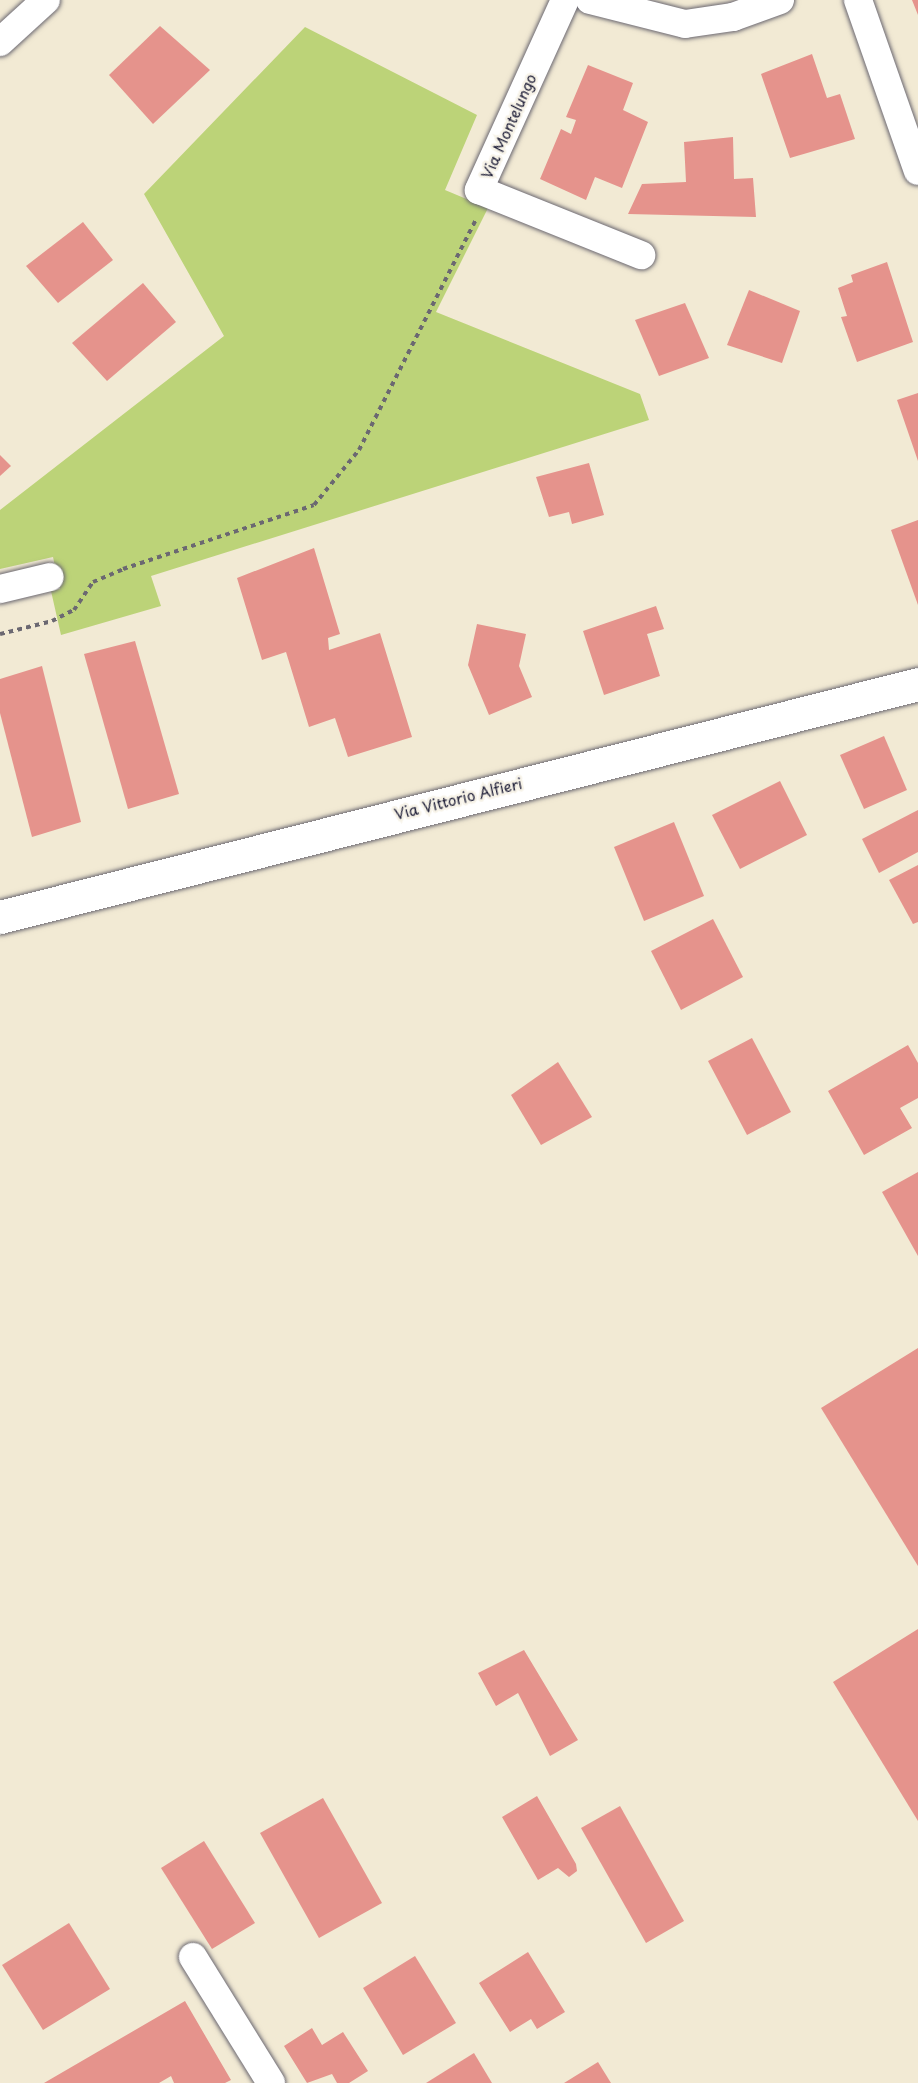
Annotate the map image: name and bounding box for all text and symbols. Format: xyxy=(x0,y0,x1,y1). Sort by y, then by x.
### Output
street label: Via Montelungo xyxy=(477,71,539,181)
street label: Via Vittorio Alfieri xyxy=(392,773,524,823)

